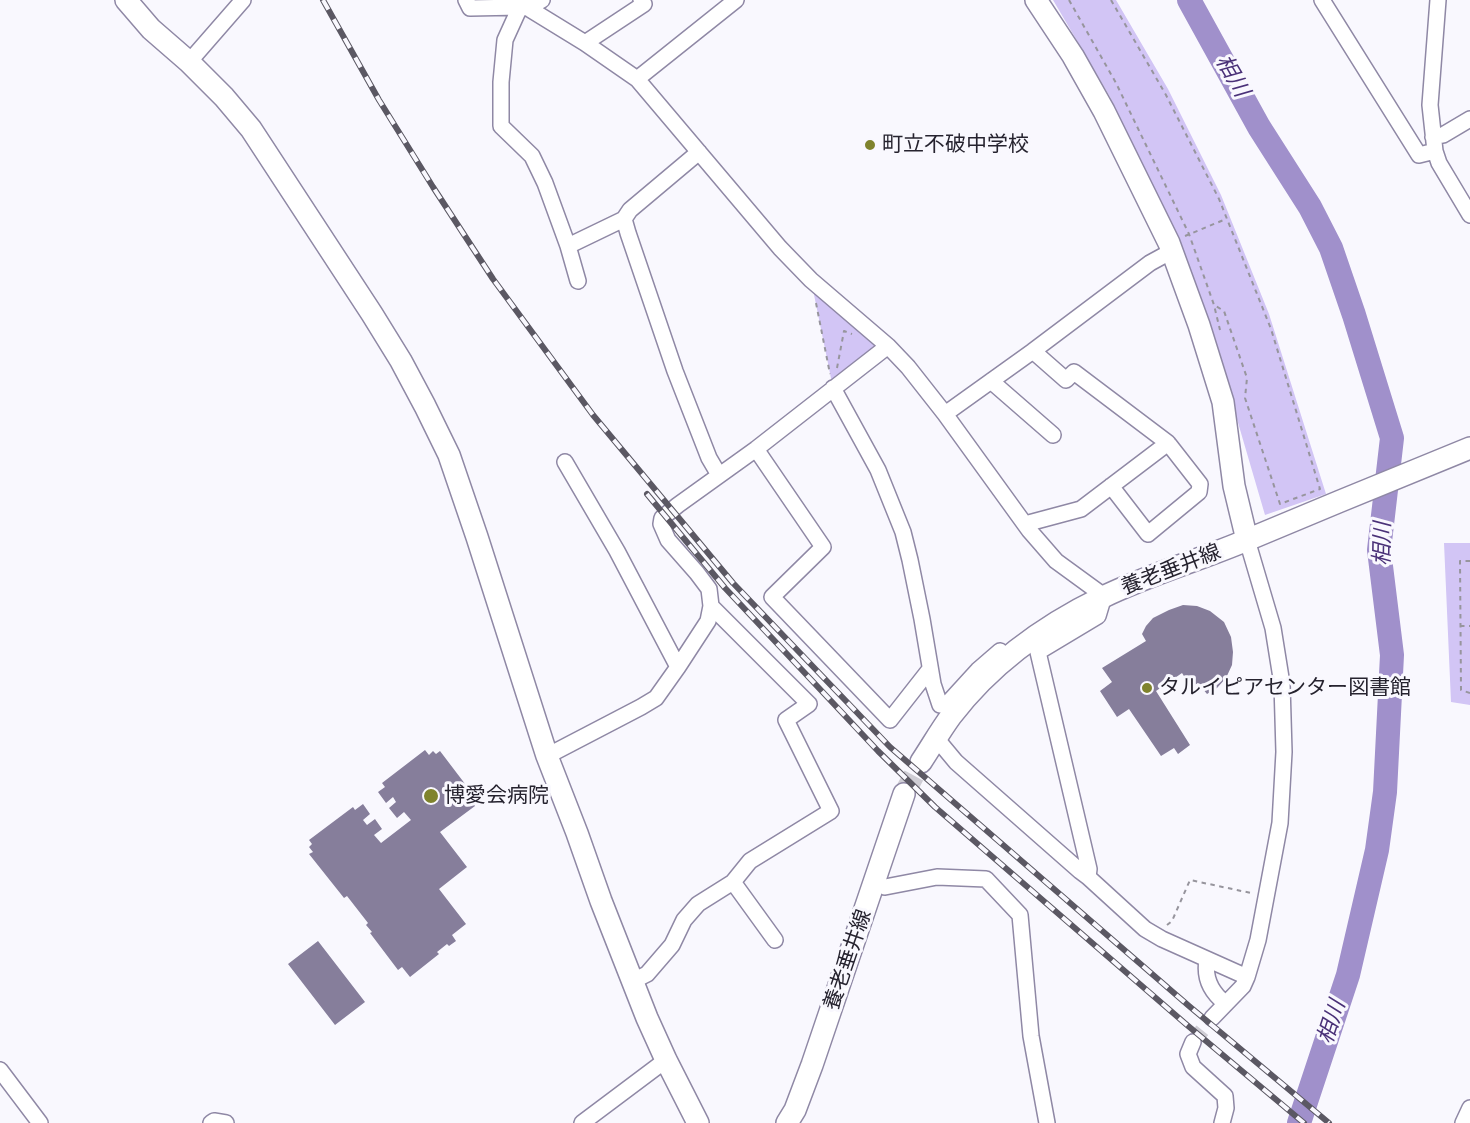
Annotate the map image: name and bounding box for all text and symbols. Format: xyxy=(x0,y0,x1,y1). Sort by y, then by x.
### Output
water label: 相川 xyxy=(1210,50,1254,102)
place label: 町立不破中学校 xyxy=(882,132,1029,158)
marker: 町立不破中学校 xyxy=(863,138,877,152)
water label: 相川 xyxy=(1369,522,1397,566)
street label: 養老垂井線 xyxy=(1117,539,1225,601)
place label: タルイピアセンター図書館 xyxy=(1159,675,1411,701)
marker: タルイピアセンター図書館 xyxy=(1140,681,1154,695)
place label: 博愛会病院 xyxy=(444,783,549,809)
marker: 博愛会病院 xyxy=(422,787,440,805)
street label: 養老垂井線 xyxy=(819,906,877,1014)
water label: 相川 xyxy=(1313,997,1351,1047)

